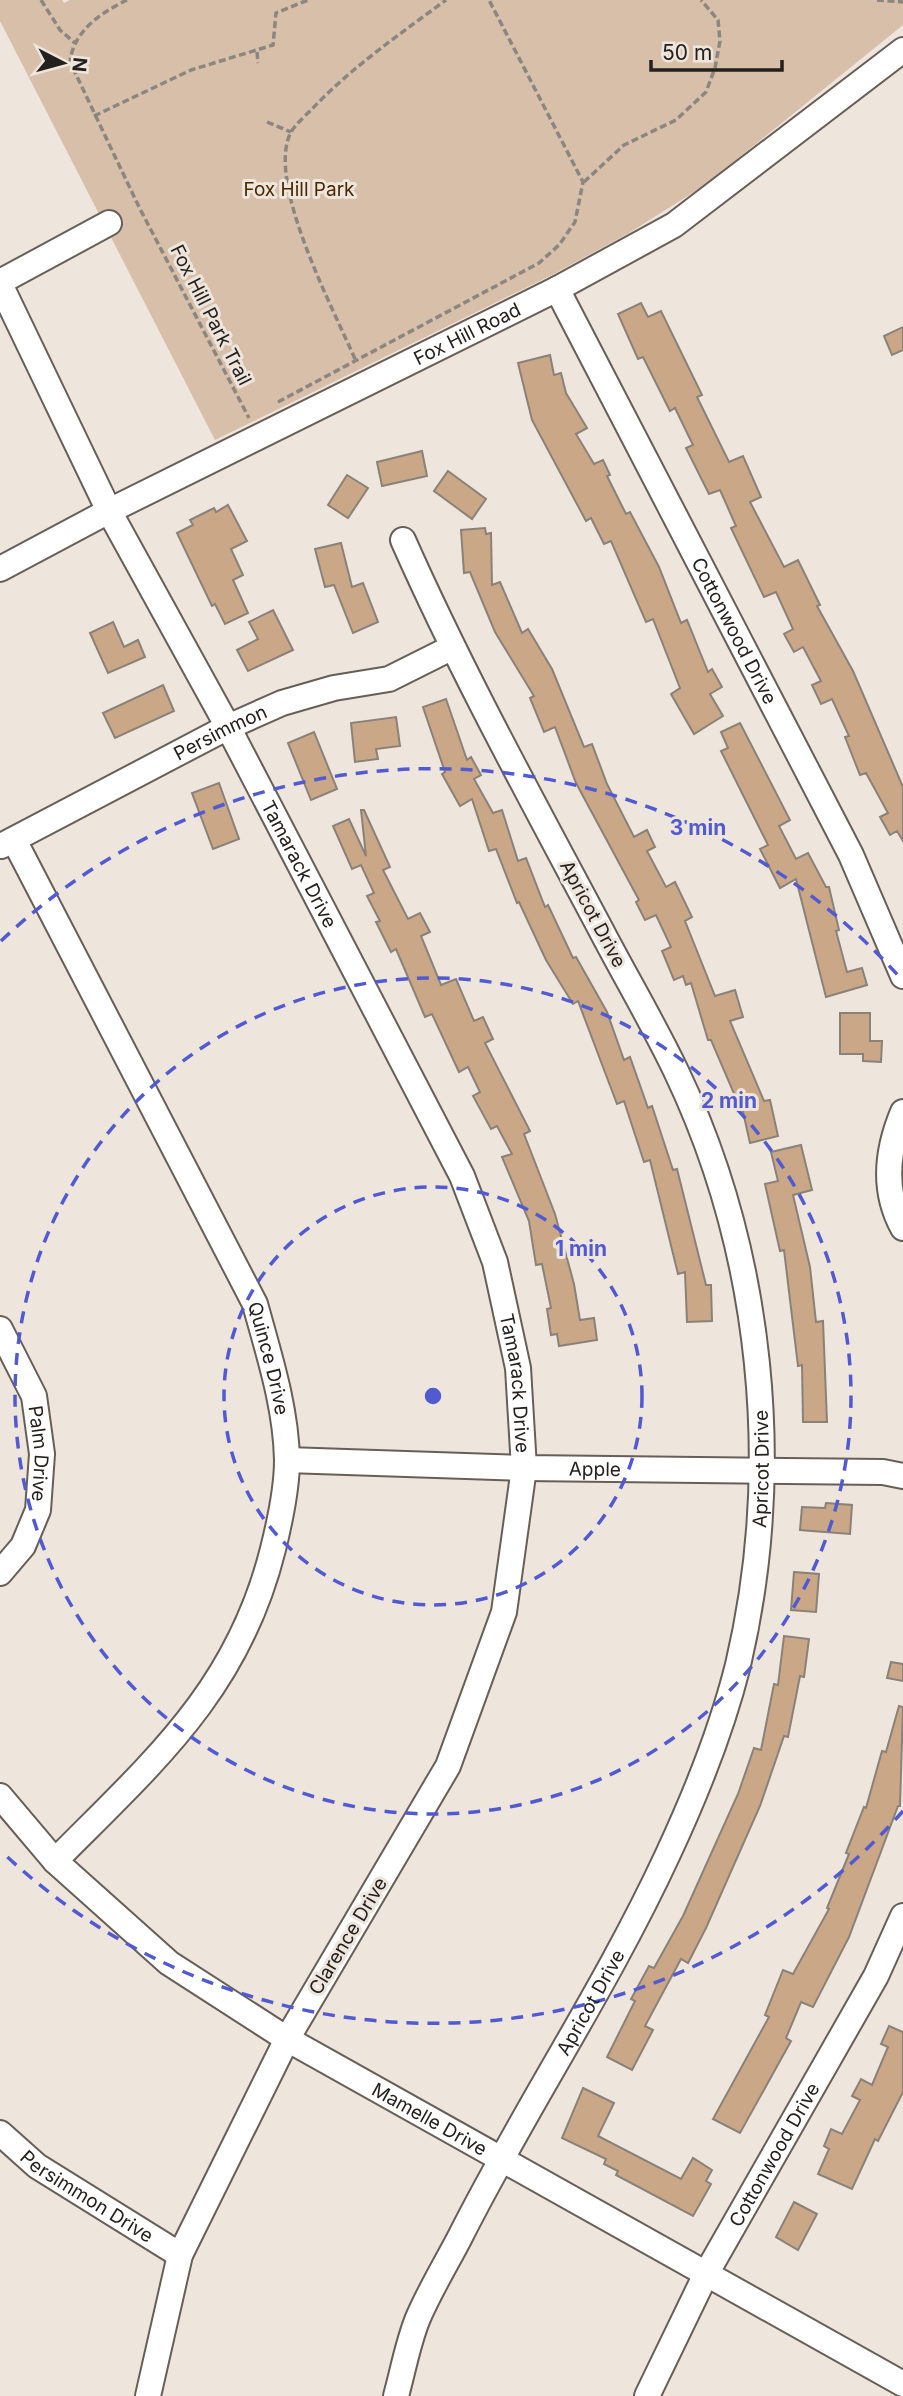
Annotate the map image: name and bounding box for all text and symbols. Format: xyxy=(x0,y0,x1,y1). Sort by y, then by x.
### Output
north arrow xyxy=(28,28,98,98)
scale bar xyxy=(651,28,782,72)
text: 50 m xyxy=(662,40,712,65)
text: N xyxy=(67,56,92,73)
park label: Fox Hill Park xyxy=(243,178,355,201)
street label: Fox Hill Park Trail xyxy=(166,241,256,389)
street label: Fox Hill Road xyxy=(410,297,524,370)
street label: Cottonwood Drive xyxy=(687,554,782,708)
street label: Persimmon xyxy=(170,700,270,765)
street label: Tamarack Drive xyxy=(257,796,342,932)
text: 3 min xyxy=(670,815,726,840)
street label: Apricot Drive xyxy=(555,857,631,971)
text: 2 min xyxy=(701,1088,757,1113)
text: 1 min xyxy=(555,1236,607,1261)
street label: Quince Drive xyxy=(243,1299,294,1417)
street label: Tamarack Drive xyxy=(495,1311,535,1453)
centre of rings xyxy=(421,1384,445,1408)
street label: Palm Drive xyxy=(24,1404,53,1502)
street label: Apricot Drive xyxy=(748,1410,773,1529)
street label: Apple xyxy=(569,1457,621,1481)
street label: Clarence Drive xyxy=(304,1873,392,1999)
street label: Apricot Drive xyxy=(552,1945,629,2059)
street label: Mamelle Drive xyxy=(368,2078,491,2160)
street label: Cottonwood Drive xyxy=(724,2079,824,2231)
street label: Persimmon Drive xyxy=(16,2145,158,2247)

